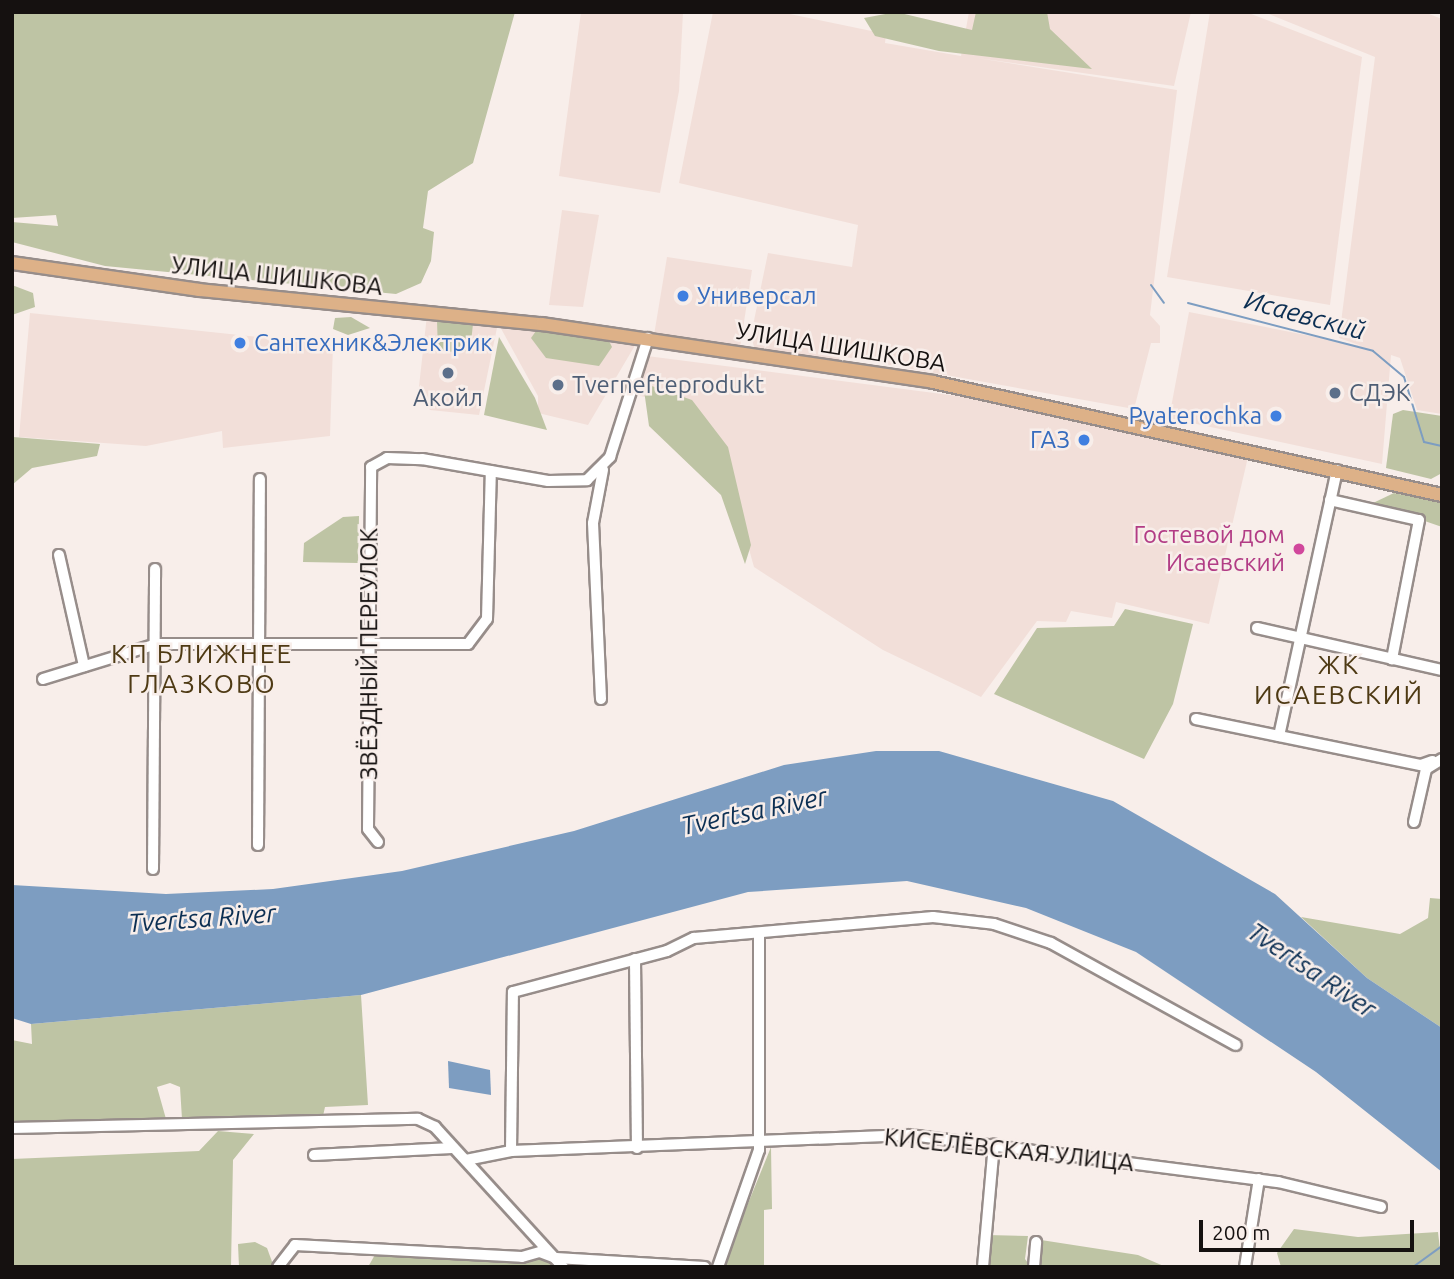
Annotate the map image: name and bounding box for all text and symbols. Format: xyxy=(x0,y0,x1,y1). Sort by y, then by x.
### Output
street label: УЛИЦА ШИШКОВА xyxy=(170,251,384,301)
place label: Универсал xyxy=(697,282,817,310)
water label: Исаевский xyxy=(1241,284,1369,346)
marker: Универсал xyxy=(675,288,691,304)
street label: УЛИЦА ШИШКОВА xyxy=(734,316,948,378)
place label: Сантехник&Электрик xyxy=(254,329,493,357)
marker: Сантехник&Электрик xyxy=(232,335,248,351)
marker: Акойл xyxy=(440,365,456,381)
place label: Tvernefteprodukt xyxy=(572,371,764,399)
marker: Tvernefteprodukt xyxy=(550,377,566,393)
place label: СДЭК xyxy=(1349,379,1410,407)
place label: Акойл xyxy=(413,384,483,412)
marker: СДЭК xyxy=(1327,385,1343,401)
place label: Pyaterochka xyxy=(1128,402,1262,430)
marker: Pyaterochka xyxy=(1268,408,1284,424)
place label: ГАЗ xyxy=(1030,426,1070,454)
marker: ГАЗ xyxy=(1076,432,1092,448)
place label: Гостевой дом Исаевский xyxy=(1134,521,1285,577)
street label: ЗВЁЗДНЫЙ ПЕРЕУЛОК xyxy=(355,528,383,780)
marker: Гостевой дом Исаевский xyxy=(1291,541,1307,557)
district label: КП БЛИЖНЕЕ ГЛАЗКОВО xyxy=(112,638,292,700)
district label: ЖК ИСАЕВСКИЙ xyxy=(1255,649,1423,710)
water label: Tvertsa River xyxy=(678,780,830,842)
water label: Tvertsa River xyxy=(127,897,277,939)
water label: Tvertsa River xyxy=(1242,916,1382,1024)
street label: КИСЕЛЁВСКАЯ УЛИЦА xyxy=(883,1123,1135,1177)
scale bar xyxy=(1202,1206,1417,1250)
text: 200 m xyxy=(1212,1220,1270,1244)

